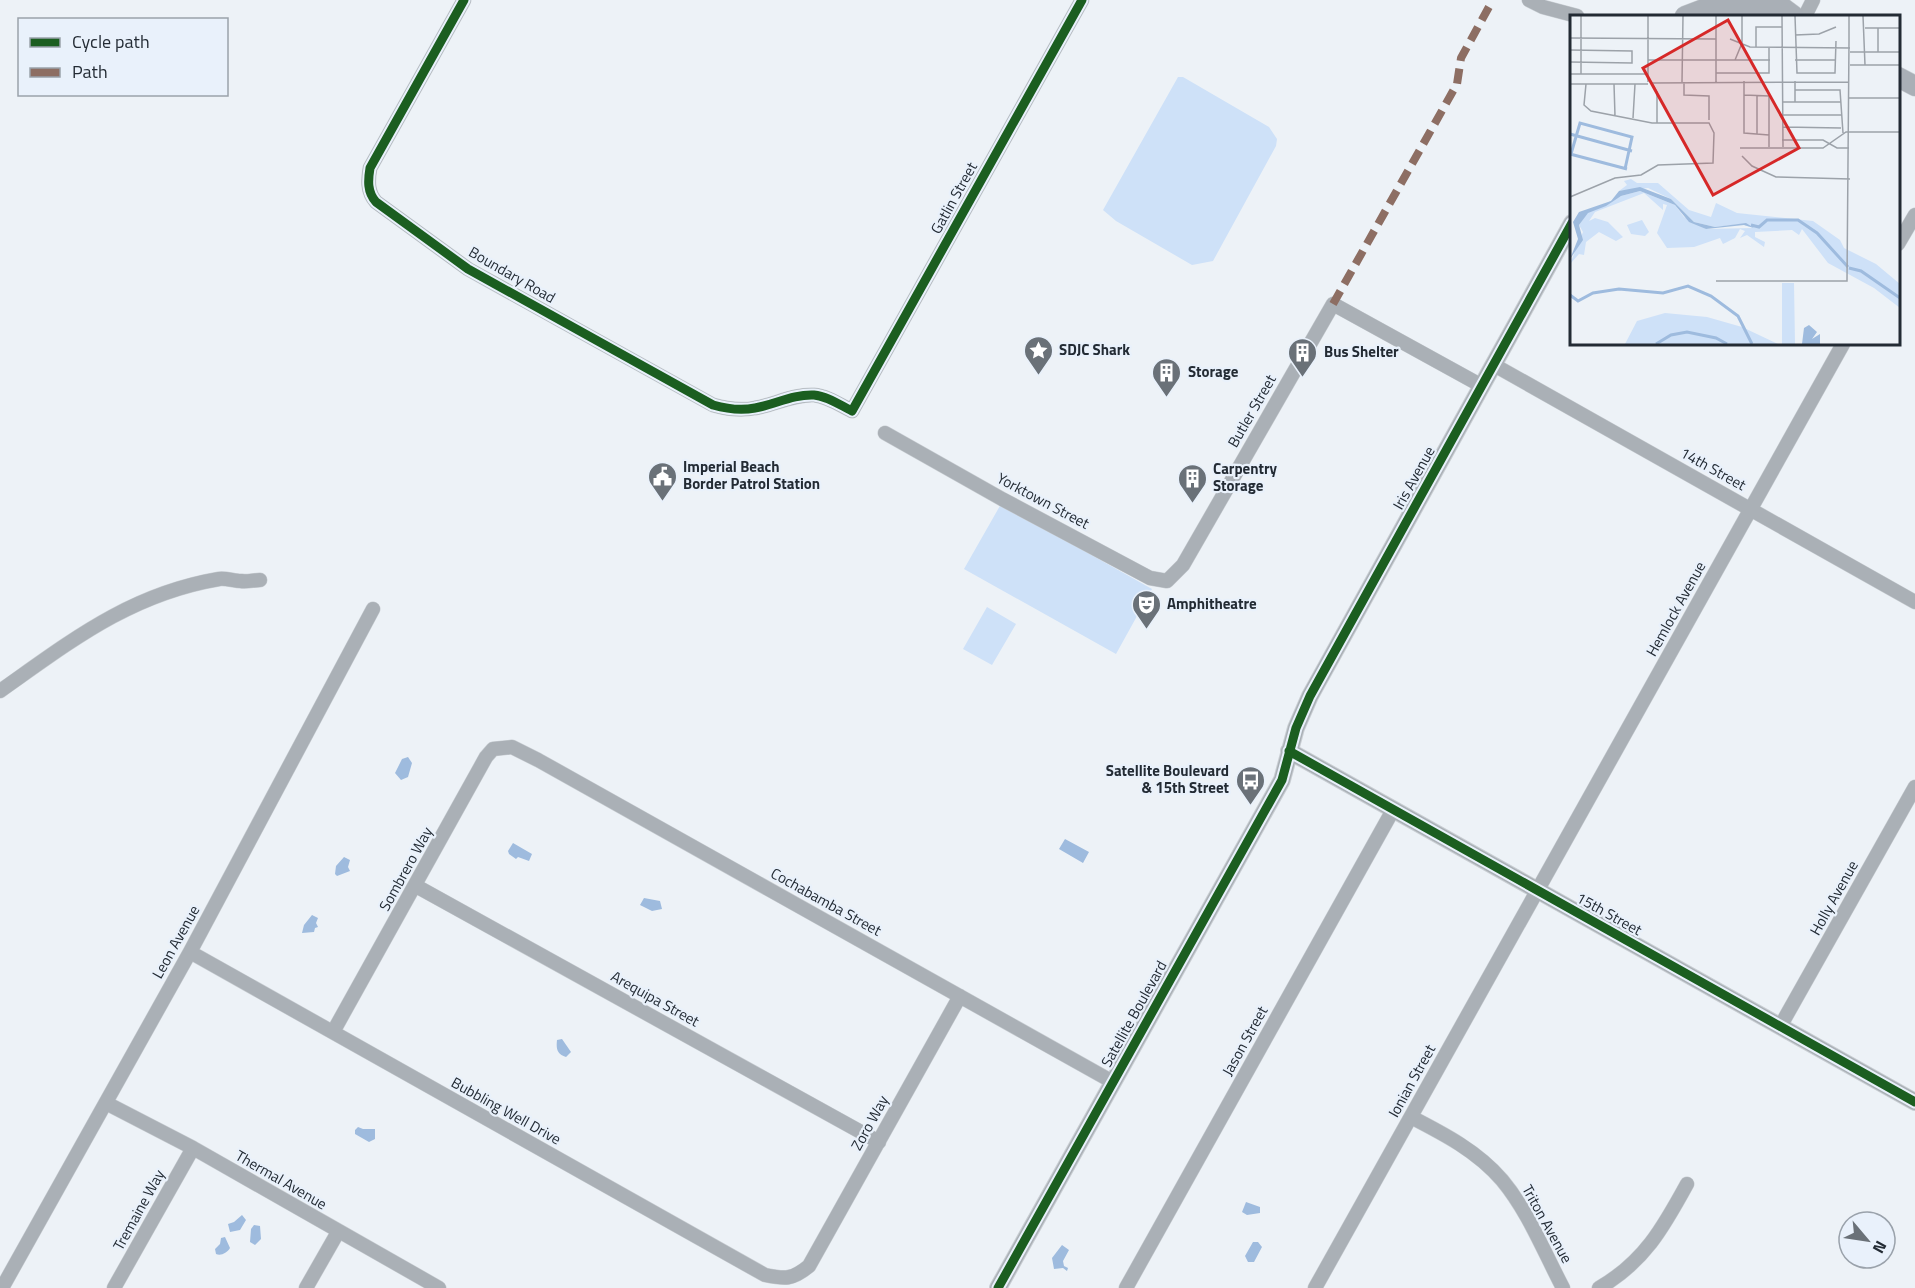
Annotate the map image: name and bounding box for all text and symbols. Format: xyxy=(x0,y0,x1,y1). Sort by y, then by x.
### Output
inset map xyxy=(1570,15,1900,345)
legend xyxy=(18,18,228,96)
text: Cycle path xyxy=(72,28,150,55)
text: Path xyxy=(72,58,108,85)
street label: Gatlin Street xyxy=(924,157,983,238)
street label: Boundary Road xyxy=(465,240,560,309)
place icon: SDJC Shark xyxy=(1022,334,1054,376)
building icon: Bus Shelter xyxy=(1287,336,1319,378)
place label: SDJC Shark xyxy=(1059,338,1130,361)
place label: Bus Shelter xyxy=(1324,340,1399,363)
building icon: Storage xyxy=(1151,356,1183,398)
place label: Storage xyxy=(1188,360,1239,383)
street label: Butler Street xyxy=(1221,369,1282,451)
street label: 14th Street xyxy=(1676,441,1751,496)
street label: Iris Avenue xyxy=(1387,442,1440,514)
place label: Imperial Beach Border Patrol Station xyxy=(683,455,820,495)
place label: Carpentry Storage xyxy=(1213,457,1278,497)
public building icon: Imperial Beach Border Patrol Station xyxy=(646,460,678,502)
building icon: Carpentry Storage xyxy=(1176,462,1208,504)
street label: Yorktown Street xyxy=(993,466,1094,535)
street label: Hemlock Avenue xyxy=(1640,557,1711,660)
theatre icon: Amphitheatre xyxy=(1130,588,1162,630)
place label: Amphitheatre xyxy=(1167,592,1257,615)
place label: Satellite Boulevard & 15th Street xyxy=(1106,759,1230,799)
bus stop icon: Satellite Boulevard & 15th Street xyxy=(1234,764,1266,806)
street label: Sombrero Way xyxy=(373,822,438,915)
street label: Holly Avenue xyxy=(1804,856,1864,939)
street label: Cochabamba Street xyxy=(767,862,886,942)
street label: 15th Street xyxy=(1572,886,1647,941)
street label: Leon Avenue xyxy=(146,901,205,983)
street label: Satellite Boulevard xyxy=(1095,956,1172,1071)
street label: Arequipa Street xyxy=(607,965,704,1033)
street label: Jason Street xyxy=(1216,1001,1274,1080)
street label: Ionian Street xyxy=(1382,1039,1441,1122)
street label: Bubbling Well Drive xyxy=(447,1071,565,1150)
street label: Zoro Way xyxy=(845,1091,894,1154)
street label: Thermal Avenue xyxy=(231,1144,331,1215)
street label: Tremaine Way xyxy=(107,1165,170,1254)
street label: Triton Avenue xyxy=(1516,1180,1578,1267)
north arrow xyxy=(1837,1210,1897,1270)
text: N xyxy=(1867,1237,1893,1258)

